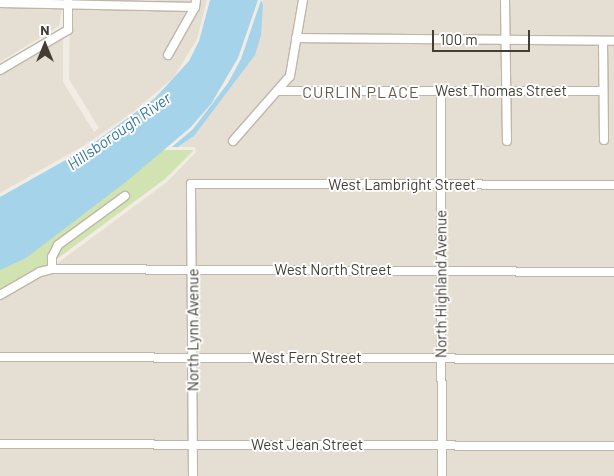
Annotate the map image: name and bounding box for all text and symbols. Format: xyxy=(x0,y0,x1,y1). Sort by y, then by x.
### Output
north arrow xyxy=(20,20,70,70)
scale bar xyxy=(434,20,532,52)
text: N xyxy=(40,21,50,38)
text: 100 m xyxy=(440,30,478,48)
district label: CURLIN PLACE xyxy=(301,82,421,102)
street label: West Thomas Street xyxy=(435,82,567,100)
water label: Hillsborough River xyxy=(63,88,175,174)
street label: West Lambright Street xyxy=(328,176,476,194)
street label: North Highland Avenue xyxy=(432,210,450,358)
street label: West North Street xyxy=(274,261,392,279)
street label: North Lynn Avenue xyxy=(184,269,202,391)
street label: West Fern Street xyxy=(252,349,362,367)
street label: West Jean Street xyxy=(251,436,363,454)

